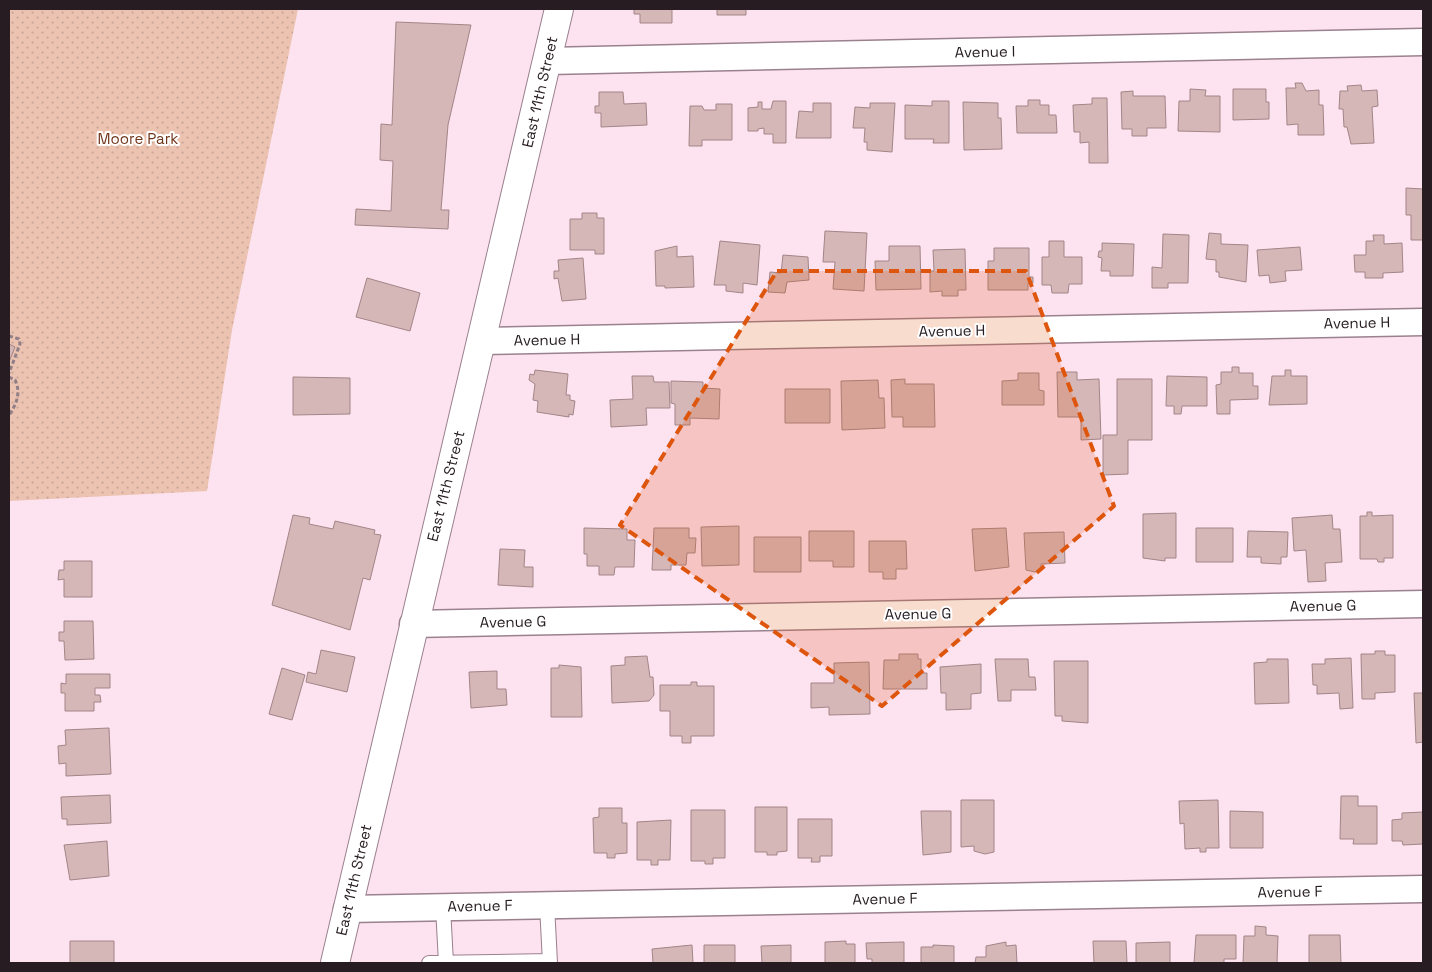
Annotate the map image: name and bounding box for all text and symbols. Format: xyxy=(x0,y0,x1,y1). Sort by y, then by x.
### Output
street label: East 11th Street xyxy=(517,34,562,149)
street label: Avenue I xyxy=(955,41,1015,62)
park label: Moore Park xyxy=(98,129,178,148)
street label: Avenue H xyxy=(1323,312,1390,333)
street label: Avenue H xyxy=(918,320,985,341)
street label: Avenue H xyxy=(513,329,580,350)
street label: East 11th Street xyxy=(423,428,469,543)
street label: Avenue G xyxy=(1289,595,1357,616)
street label: Avenue G xyxy=(884,603,952,624)
street label: Avenue G xyxy=(479,611,547,632)
street label: East 11th Street xyxy=(331,822,376,937)
street label: Avenue F xyxy=(1257,881,1323,902)
street label: Avenue F xyxy=(852,888,918,909)
street label: Avenue F xyxy=(447,895,513,916)

